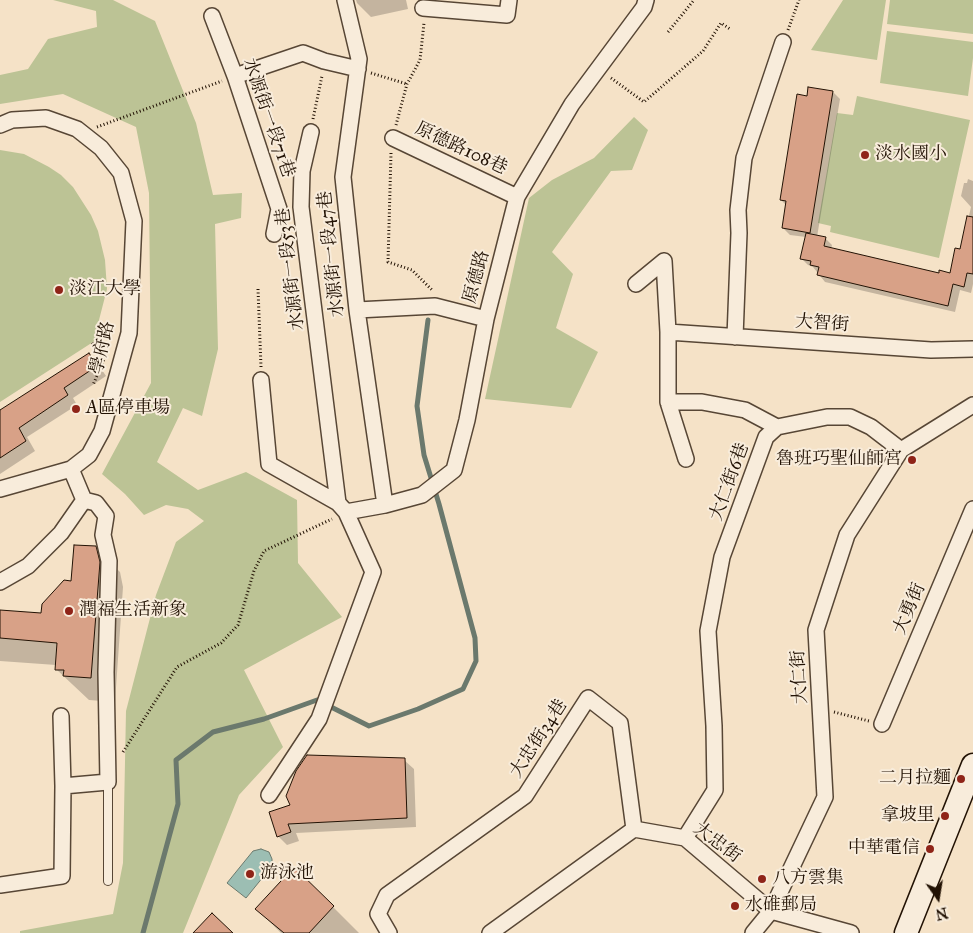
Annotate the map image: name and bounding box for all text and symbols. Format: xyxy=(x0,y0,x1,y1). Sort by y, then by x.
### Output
street label: 水源街一段71巷 xyxy=(237,56,299,180)
street label: 原德路108巷 xyxy=(412,118,510,180)
place label: 淡水國小 xyxy=(875,144,947,166)
marker: 淡水國小 xyxy=(859,149,871,161)
street label: 水源街一段47巷 xyxy=(315,190,349,318)
street label: 水源街一段53巷 xyxy=(273,206,309,332)
street label: 原德路 xyxy=(460,248,494,306)
place label: 淡江大學 xyxy=(69,279,141,301)
marker: 淡江大學 xyxy=(53,284,65,296)
street label: 大智街 xyxy=(794,311,850,337)
street label: 學府路 xyxy=(86,319,120,377)
place label: A區停車場 xyxy=(86,398,170,420)
marker: A區停車場 xyxy=(70,403,82,415)
street label: 大仁街6巷 xyxy=(706,440,754,524)
place label: 魯班巧聖仙師宮 xyxy=(776,449,902,471)
marker: 魯班巧聖仙師宮 xyxy=(906,454,918,466)
street label: 大勇街 xyxy=(890,580,930,638)
place label: 潤福生活新象 xyxy=(79,600,187,622)
marker: 潤福生活新象 xyxy=(63,605,75,617)
street label: 大仁街 xyxy=(788,649,812,705)
street label: 大忠街34巷 xyxy=(506,696,572,782)
place label: 二月拉麵 xyxy=(879,768,951,790)
marker: 二月拉麵 xyxy=(955,773,967,785)
place label: 拿坡里 xyxy=(881,805,935,827)
marker: 拿坡里 xyxy=(939,810,951,822)
street label: 大忠街 xyxy=(689,818,745,868)
place label: 中華電信 xyxy=(848,838,920,860)
marker: 中華電信 xyxy=(924,843,936,855)
place label: 游泳池 xyxy=(260,863,314,885)
marker: 游泳池 xyxy=(244,868,256,880)
place label: 八方雲集 xyxy=(772,868,844,890)
marker: 八方雲集 xyxy=(756,873,768,885)
north arrow xyxy=(913,873,963,923)
place label: 水碓郵局 xyxy=(745,895,817,917)
marker: 水碓郵局 xyxy=(729,900,741,912)
text: N xyxy=(934,903,949,923)

